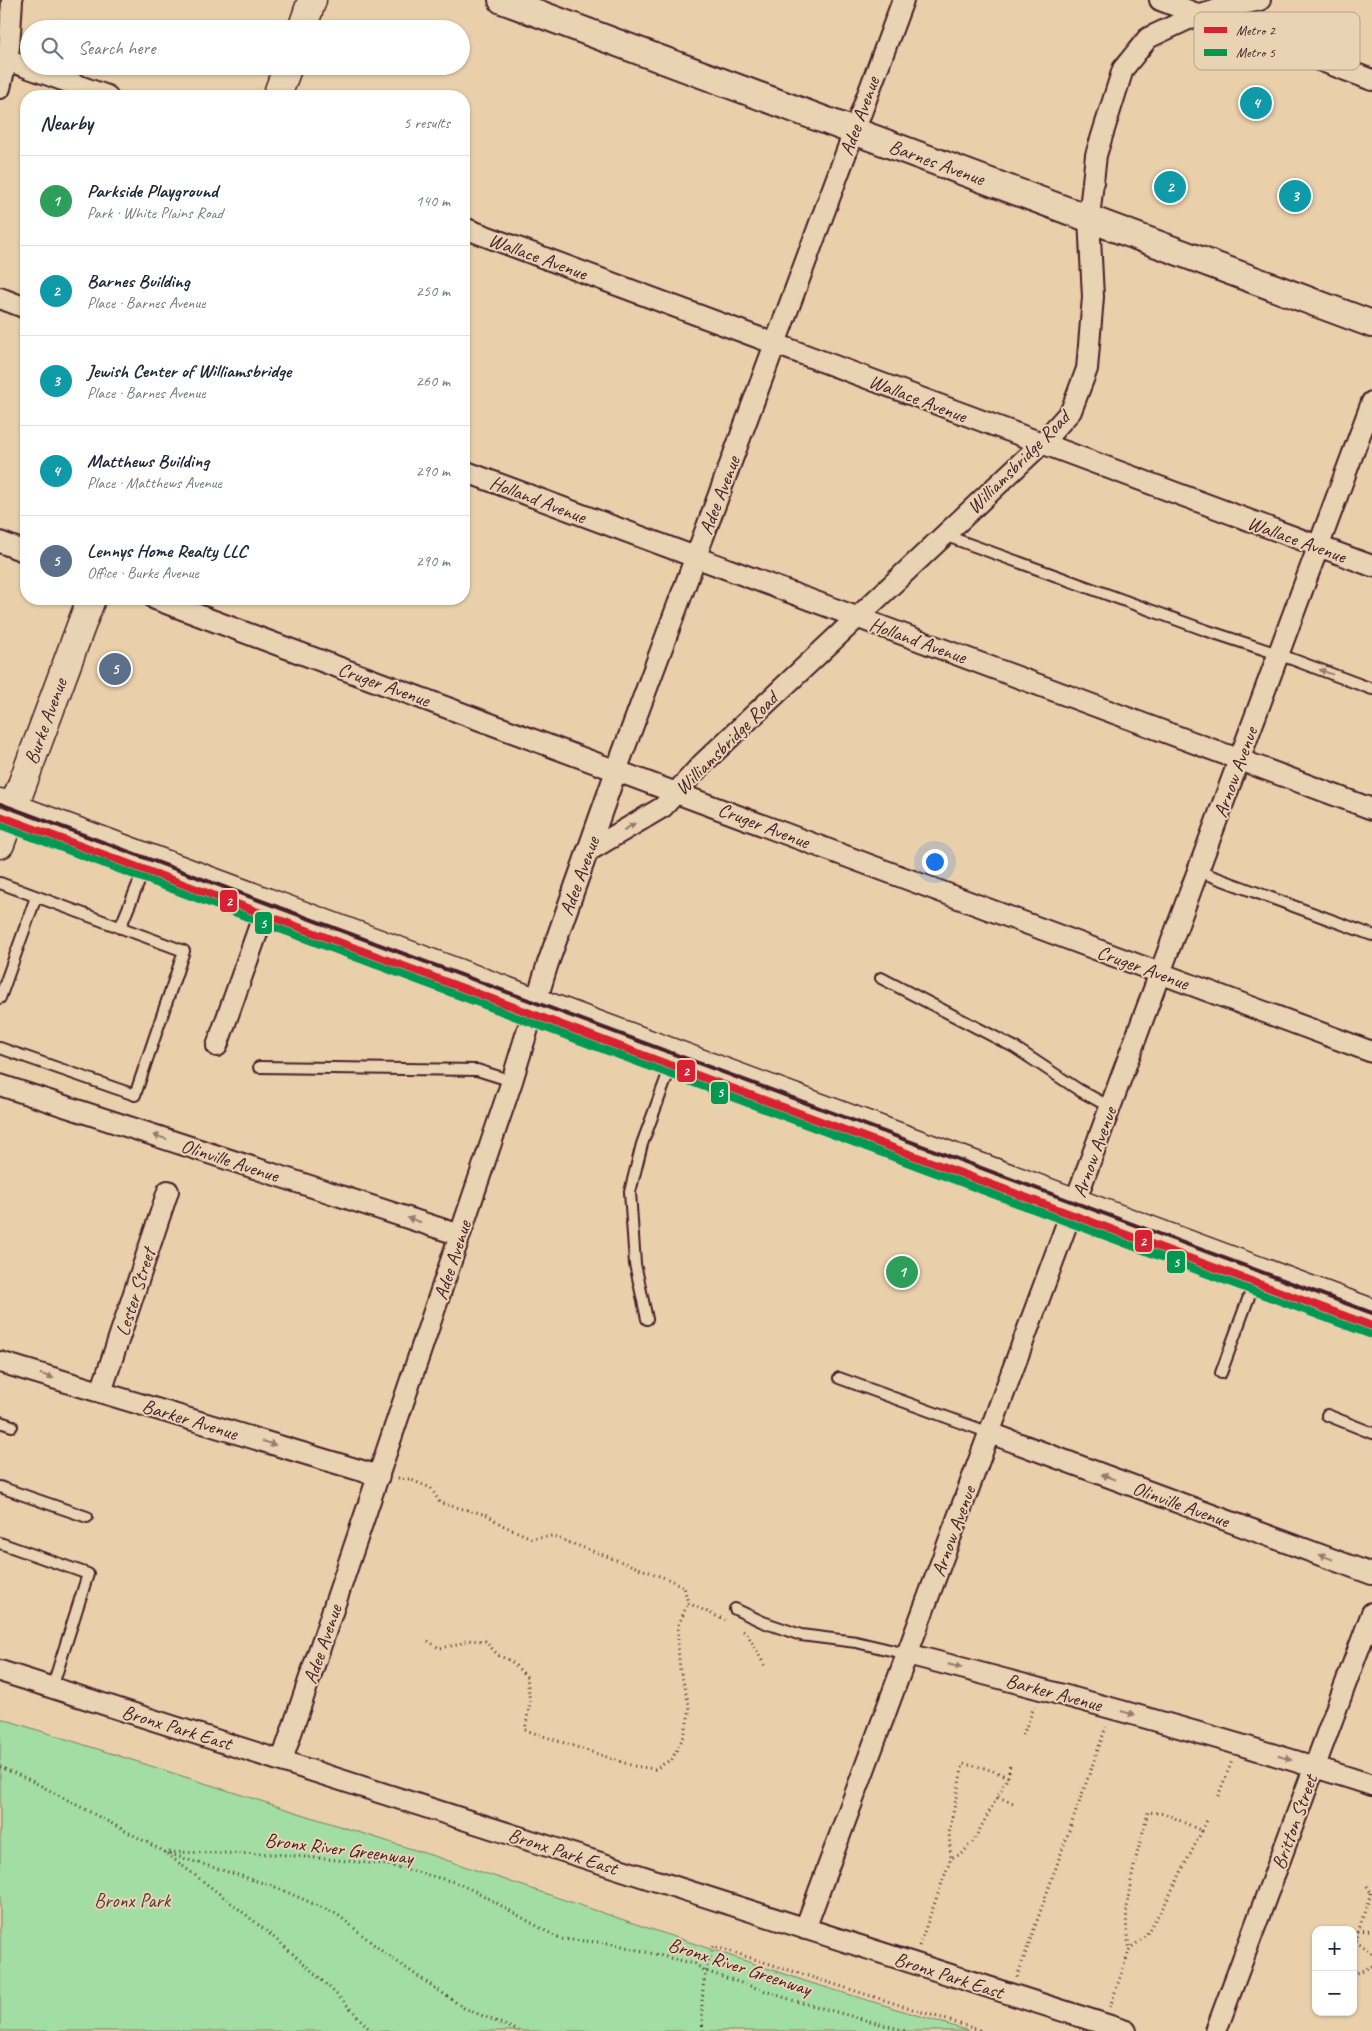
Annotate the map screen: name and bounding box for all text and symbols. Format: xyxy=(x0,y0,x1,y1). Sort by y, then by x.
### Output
legend xyxy=(1194,12,1360,70)
search box xyxy=(20,20,470,75)
text: Metro 2 xyxy=(1236,22,1277,39)
icon: search xyxy=(38,34,66,62)
text: Search here xyxy=(78,36,155,60)
text: Metro 5 xyxy=(1236,44,1276,61)
street label: Adee Avenue xyxy=(834,72,886,159)
pin: 4 xyxy=(1240,84,1272,122)
text: Nearby xyxy=(40,110,93,136)
text: 5 results xyxy=(403,113,450,133)
street label: Barnes Avenue xyxy=(886,134,989,192)
pin: 2 xyxy=(1154,168,1186,206)
pin: 3 xyxy=(1279,177,1311,215)
text: Parkside Playground xyxy=(87,179,218,203)
text: 1 xyxy=(52,191,60,211)
text: 140 m xyxy=(416,191,450,211)
text: Park · White Plains Road xyxy=(87,203,223,223)
street label: Wallace Avenue xyxy=(485,227,592,286)
text: Barnes Building xyxy=(87,269,190,293)
text: 2 xyxy=(52,281,60,301)
text: 250 m xyxy=(416,281,450,301)
text: Place · Barnes Avenue xyxy=(87,293,205,313)
text: Jewish Center of Williamsbridge xyxy=(87,359,291,383)
street label: Wallace Avenue xyxy=(865,368,972,429)
text: 3 xyxy=(52,371,60,391)
text: 260 m xyxy=(416,371,450,391)
text: Place · Barnes Avenue xyxy=(87,383,205,403)
street label: Williamsbridge Road xyxy=(962,403,1077,519)
text: Matthews Building xyxy=(87,449,209,473)
street label: Adee Avenue xyxy=(693,451,746,538)
text: 4 xyxy=(52,461,60,481)
text: 290 m xyxy=(416,461,450,481)
street label: Holland Avenue xyxy=(486,470,591,530)
text: Place · Matthews Avenue xyxy=(87,473,222,493)
street label: Wallace Avenue xyxy=(1244,510,1351,569)
text: Lennys Home Realty LLC xyxy=(87,539,247,563)
text: 5 xyxy=(53,551,59,571)
text: 290 m xyxy=(416,551,450,571)
text: Office · Burke Avenue xyxy=(87,563,199,583)
street label: Holland Avenue xyxy=(866,611,971,670)
pin: 5 xyxy=(99,650,131,688)
street label: Cruger Avenue xyxy=(335,656,434,713)
one-way arrow xyxy=(1318,668,1333,676)
street label: Burke Avenue xyxy=(18,673,73,767)
street label: Williamsbridge Road xyxy=(670,684,785,800)
street label: Arnow Avenue xyxy=(1208,722,1264,821)
street label: Cruger Avenue xyxy=(715,797,814,855)
one-way arrow xyxy=(623,822,636,831)
street label: Adee Avenue xyxy=(554,832,606,919)
your location xyxy=(922,849,948,875)
line badge: 2 xyxy=(219,889,238,913)
text: 2 xyxy=(226,893,234,910)
line badge: 5 xyxy=(254,911,273,935)
text: 5 xyxy=(260,915,268,932)
street label: Cruger Avenue xyxy=(1094,939,1193,996)
line badge: 2 xyxy=(676,1059,696,1083)
text: 2 xyxy=(683,1063,691,1080)
line badge: 5 xyxy=(710,1081,729,1105)
text: 5 xyxy=(717,1084,725,1101)
street label: Arnow Avenue xyxy=(1067,1102,1123,1201)
one-way arrow xyxy=(152,1133,167,1140)
street label: Olinville Avenue xyxy=(178,1133,283,1188)
one-way arrow xyxy=(406,1216,421,1224)
street label: Adee Avenue xyxy=(428,1216,477,1303)
line badge: 2 xyxy=(1134,1229,1153,1253)
text: 2 xyxy=(1140,1233,1148,1250)
street label: Lester Street xyxy=(110,1242,162,1339)
line badge: 5 xyxy=(1166,1250,1186,1274)
pin: 1 xyxy=(886,1253,918,1291)
text: 5 xyxy=(1173,1254,1181,1271)
one-way arrow xyxy=(39,1372,54,1380)
street label: Barker Avenue xyxy=(139,1393,242,1446)
one-way arrow xyxy=(262,1439,277,1447)
one-way arrow xyxy=(1100,1473,1115,1481)
street label: Olinville Avenue xyxy=(1129,1475,1234,1534)
street label: Arnow Avenue xyxy=(926,1481,982,1580)
one-way arrow xyxy=(1318,1553,1333,1561)
street label: Adee Avenue xyxy=(297,1600,348,1687)
one-way arrow xyxy=(947,1662,962,1670)
street label: Barker Avenue xyxy=(1003,1668,1106,1718)
street label: Bronx Park East xyxy=(119,1699,237,1757)
one-way arrow xyxy=(1121,1709,1136,1717)
one-way arrow xyxy=(1277,1754,1292,1762)
street label: Britton Street xyxy=(1266,1769,1324,1873)
street label: Bronx Park East xyxy=(505,1822,623,1882)
street label: Bronx River Greenway xyxy=(264,1827,416,1870)
park label: Bronx Park xyxy=(94,1888,172,1913)
map controls xyxy=(1312,1926,1357,2016)
button: + xyxy=(1312,1926,1357,1971)
street label: Bronx River Greenway xyxy=(665,1932,817,2002)
street label: Bronx Park East xyxy=(891,1946,1009,2006)
button: − xyxy=(1312,1971,1357,2016)

